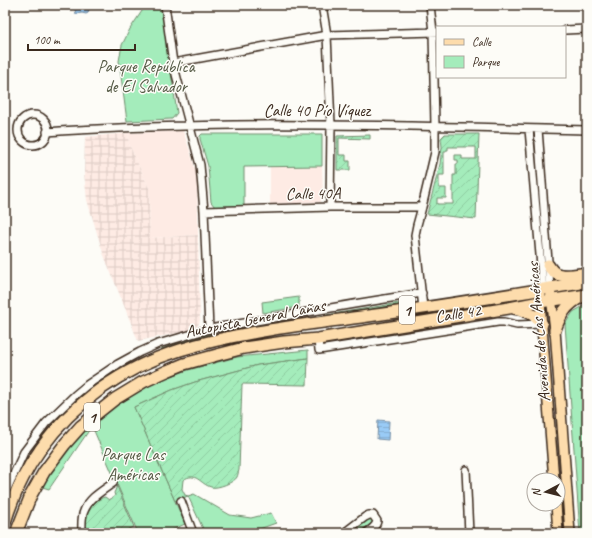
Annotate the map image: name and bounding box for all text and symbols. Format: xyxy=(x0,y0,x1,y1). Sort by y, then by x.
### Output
scale bar xyxy=(28,26,135,52)
legend xyxy=(436,26,566,78)
text: 100 m xyxy=(34,32,61,48)
text: Calle xyxy=(472,34,492,50)
text: Parque xyxy=(472,54,501,70)
park label: Parque República de El Salvador xyxy=(98,56,196,97)
street label: Calle 40 Pío Víquez xyxy=(264,100,372,121)
street label: Calle 40A xyxy=(285,182,342,204)
street label: Avenida de Las Américas xyxy=(522,259,555,403)
street label: Autopista General Cañas xyxy=(183,294,329,342)
road number: 1 xyxy=(399,296,415,324)
street label: Calle 42 xyxy=(434,299,484,327)
road number: 1 xyxy=(84,403,100,431)
park label: Parque Las Américas xyxy=(101,444,167,485)
north arrow xyxy=(526,472,566,512)
text: N xyxy=(528,487,543,497)

